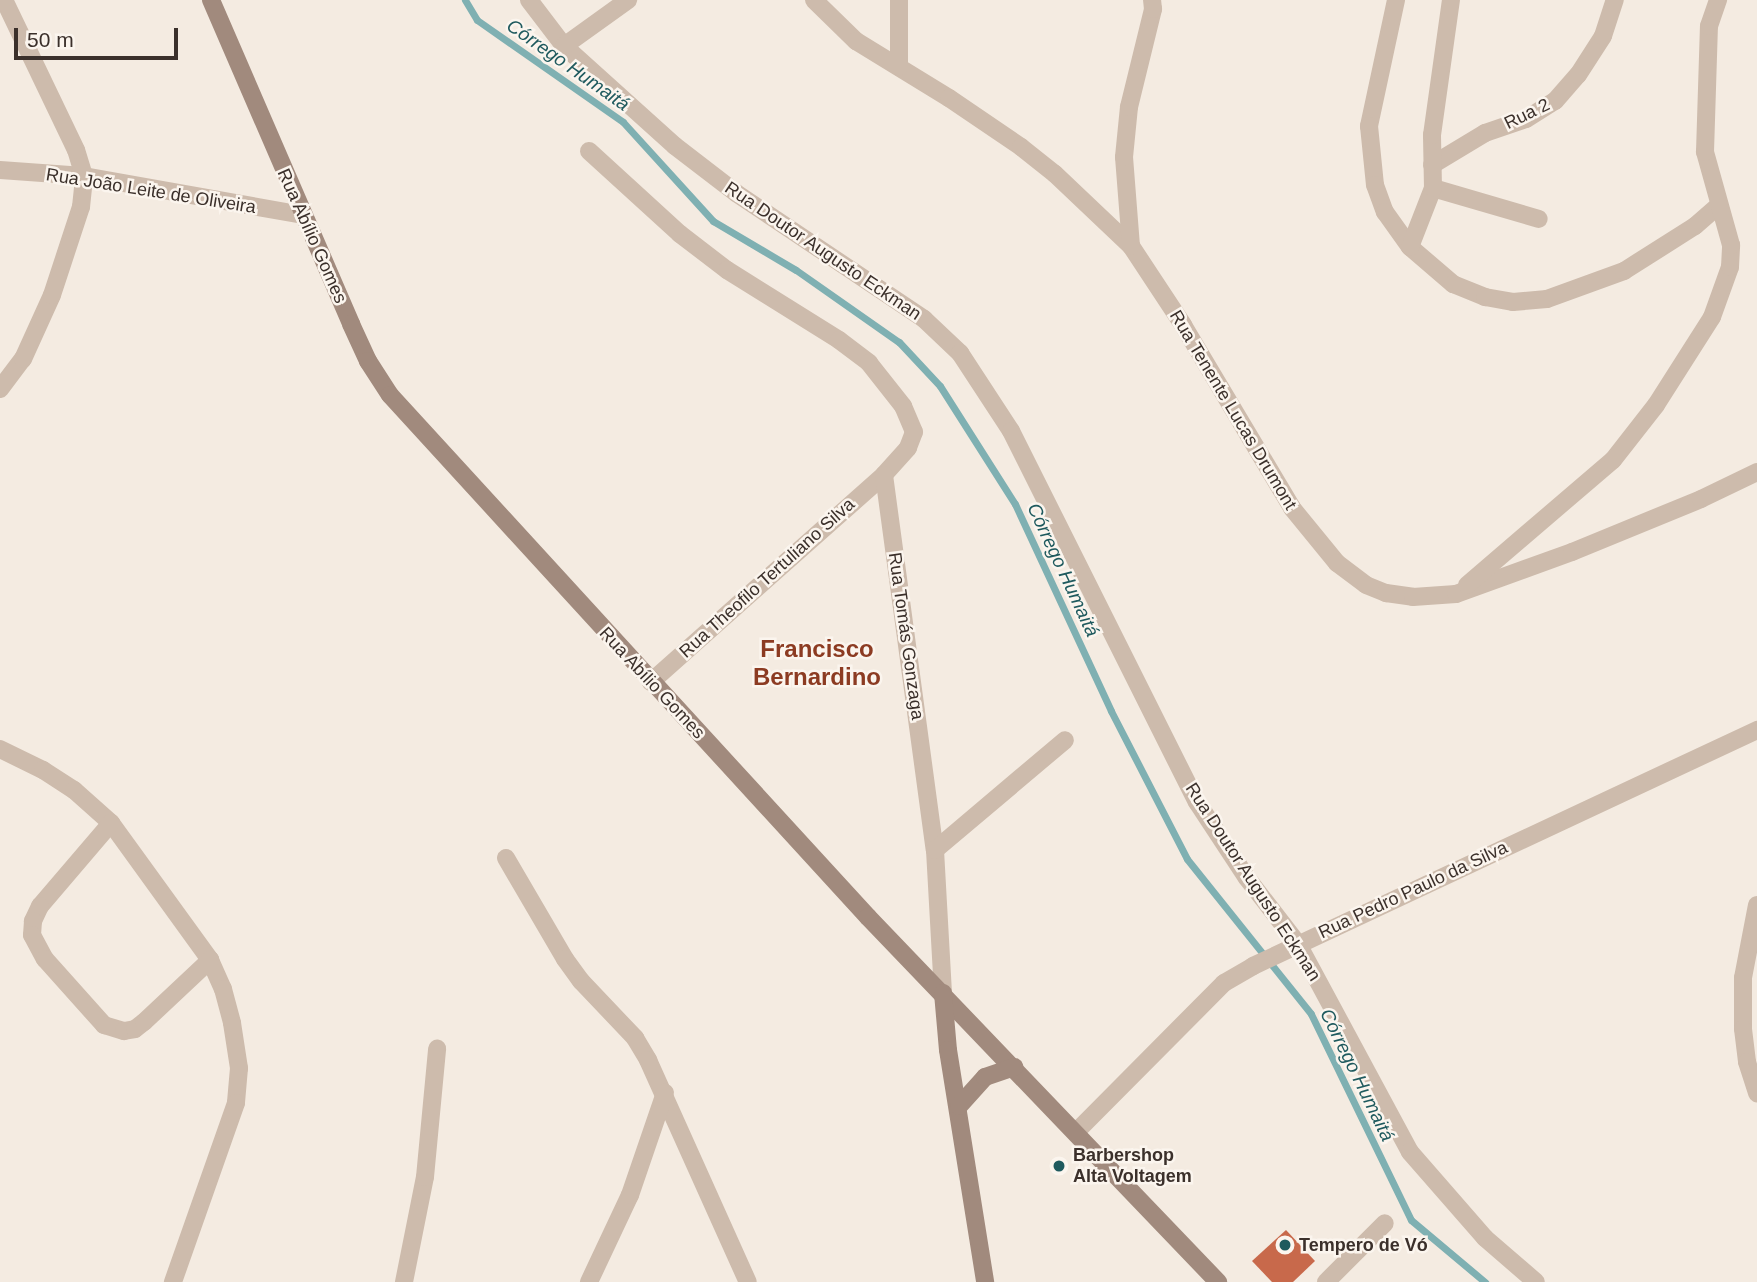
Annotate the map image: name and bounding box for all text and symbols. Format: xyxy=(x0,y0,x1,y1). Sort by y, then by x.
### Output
scale bar xyxy=(18,14,182,58)
water label: Córrego Humaitá xyxy=(502,14,634,116)
text: 50 m xyxy=(27,28,74,51)
street label: Rua 2 xyxy=(1501,94,1553,134)
street label: Rua João Leite de Oliveira xyxy=(45,164,257,218)
street label: Rua Abílio Gomes xyxy=(272,165,352,307)
street label: Rua Doutor Augusto Eckman xyxy=(720,177,926,325)
street label: Rua Tenente Lucas Drumont xyxy=(1165,306,1301,514)
street label: Rua Theofilo Tertuliano Silva xyxy=(675,493,859,663)
water label: Córrego Humaitá xyxy=(1022,500,1104,640)
street label: Rua Tomás Gonzaga xyxy=(884,551,928,721)
street label: Rua Abílio Gomes xyxy=(594,622,710,744)
district label: Francisco Bernardino xyxy=(753,635,881,691)
street label: Rua Doutor Augusto Eckman xyxy=(1180,778,1326,986)
street label: Rua Pedro Paulo da Silva xyxy=(1315,837,1511,943)
water label: Córrego Humaitá xyxy=(1315,1005,1399,1145)
place label: Barbershop Alta Voltagem xyxy=(1073,1145,1192,1188)
marker: Barbershop Alta Voltagem xyxy=(1051,1158,1067,1174)
place label: Tempero de Vó xyxy=(1299,1234,1428,1256)
marker: Tempero de Vó xyxy=(1277,1237,1293,1253)

